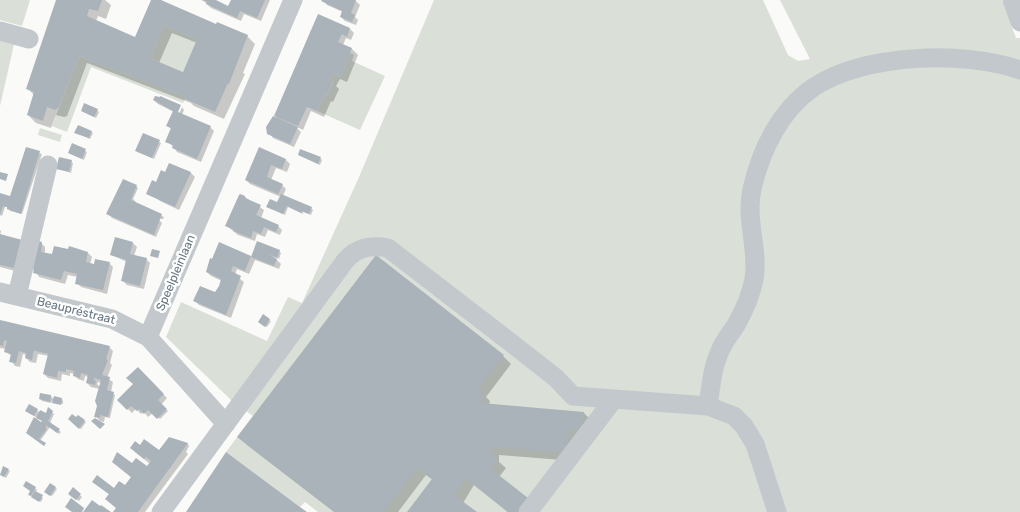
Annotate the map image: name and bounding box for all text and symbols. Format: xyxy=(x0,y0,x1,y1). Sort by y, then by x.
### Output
street label: Speelpleinlaan xyxy=(153,233,199,313)
street label: Beaupréstraat xyxy=(35,294,117,328)

